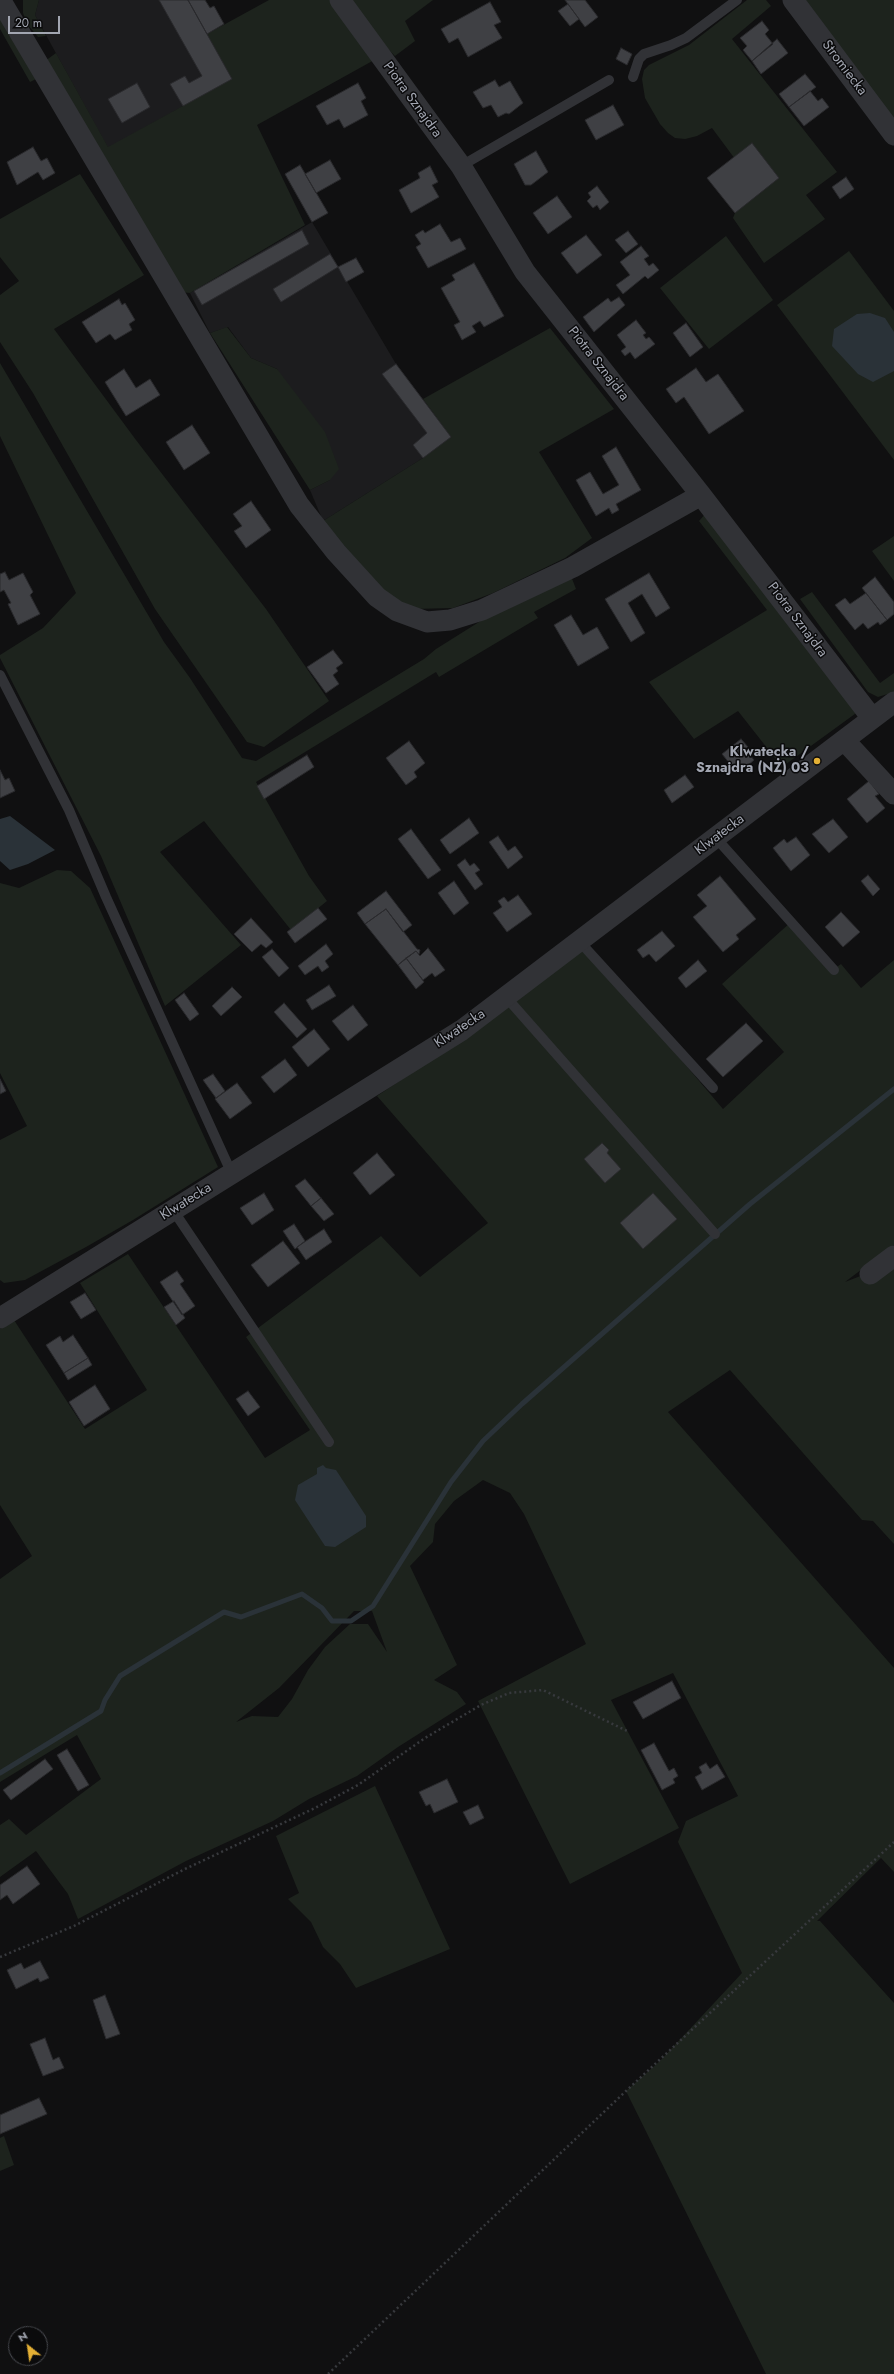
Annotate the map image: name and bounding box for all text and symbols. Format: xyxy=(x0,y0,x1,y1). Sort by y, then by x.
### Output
scale bar xyxy=(10,8,62,34)
text: 20 m xyxy=(15,14,42,32)
street label: Stromiecka xyxy=(818,37,870,99)
street label: Piotra Sznajdra xyxy=(379,59,445,141)
street label: Piotra Sznajdra xyxy=(564,324,632,404)
street label: Piotra Sznajdra xyxy=(763,579,831,661)
place label: Klwatecka / Sznajdra (NŻ) 03 xyxy=(696,745,809,778)
marker: Klwatecka / Sznajdra (NŻ) 03 xyxy=(812,756,822,766)
street label: Klwatecka xyxy=(692,811,748,859)
street label: Klwatecka xyxy=(431,1006,489,1052)
street label: Klwatecka xyxy=(157,1180,215,1224)
north arrow xyxy=(8,2326,48,2366)
text: N xyxy=(15,2327,30,2346)

